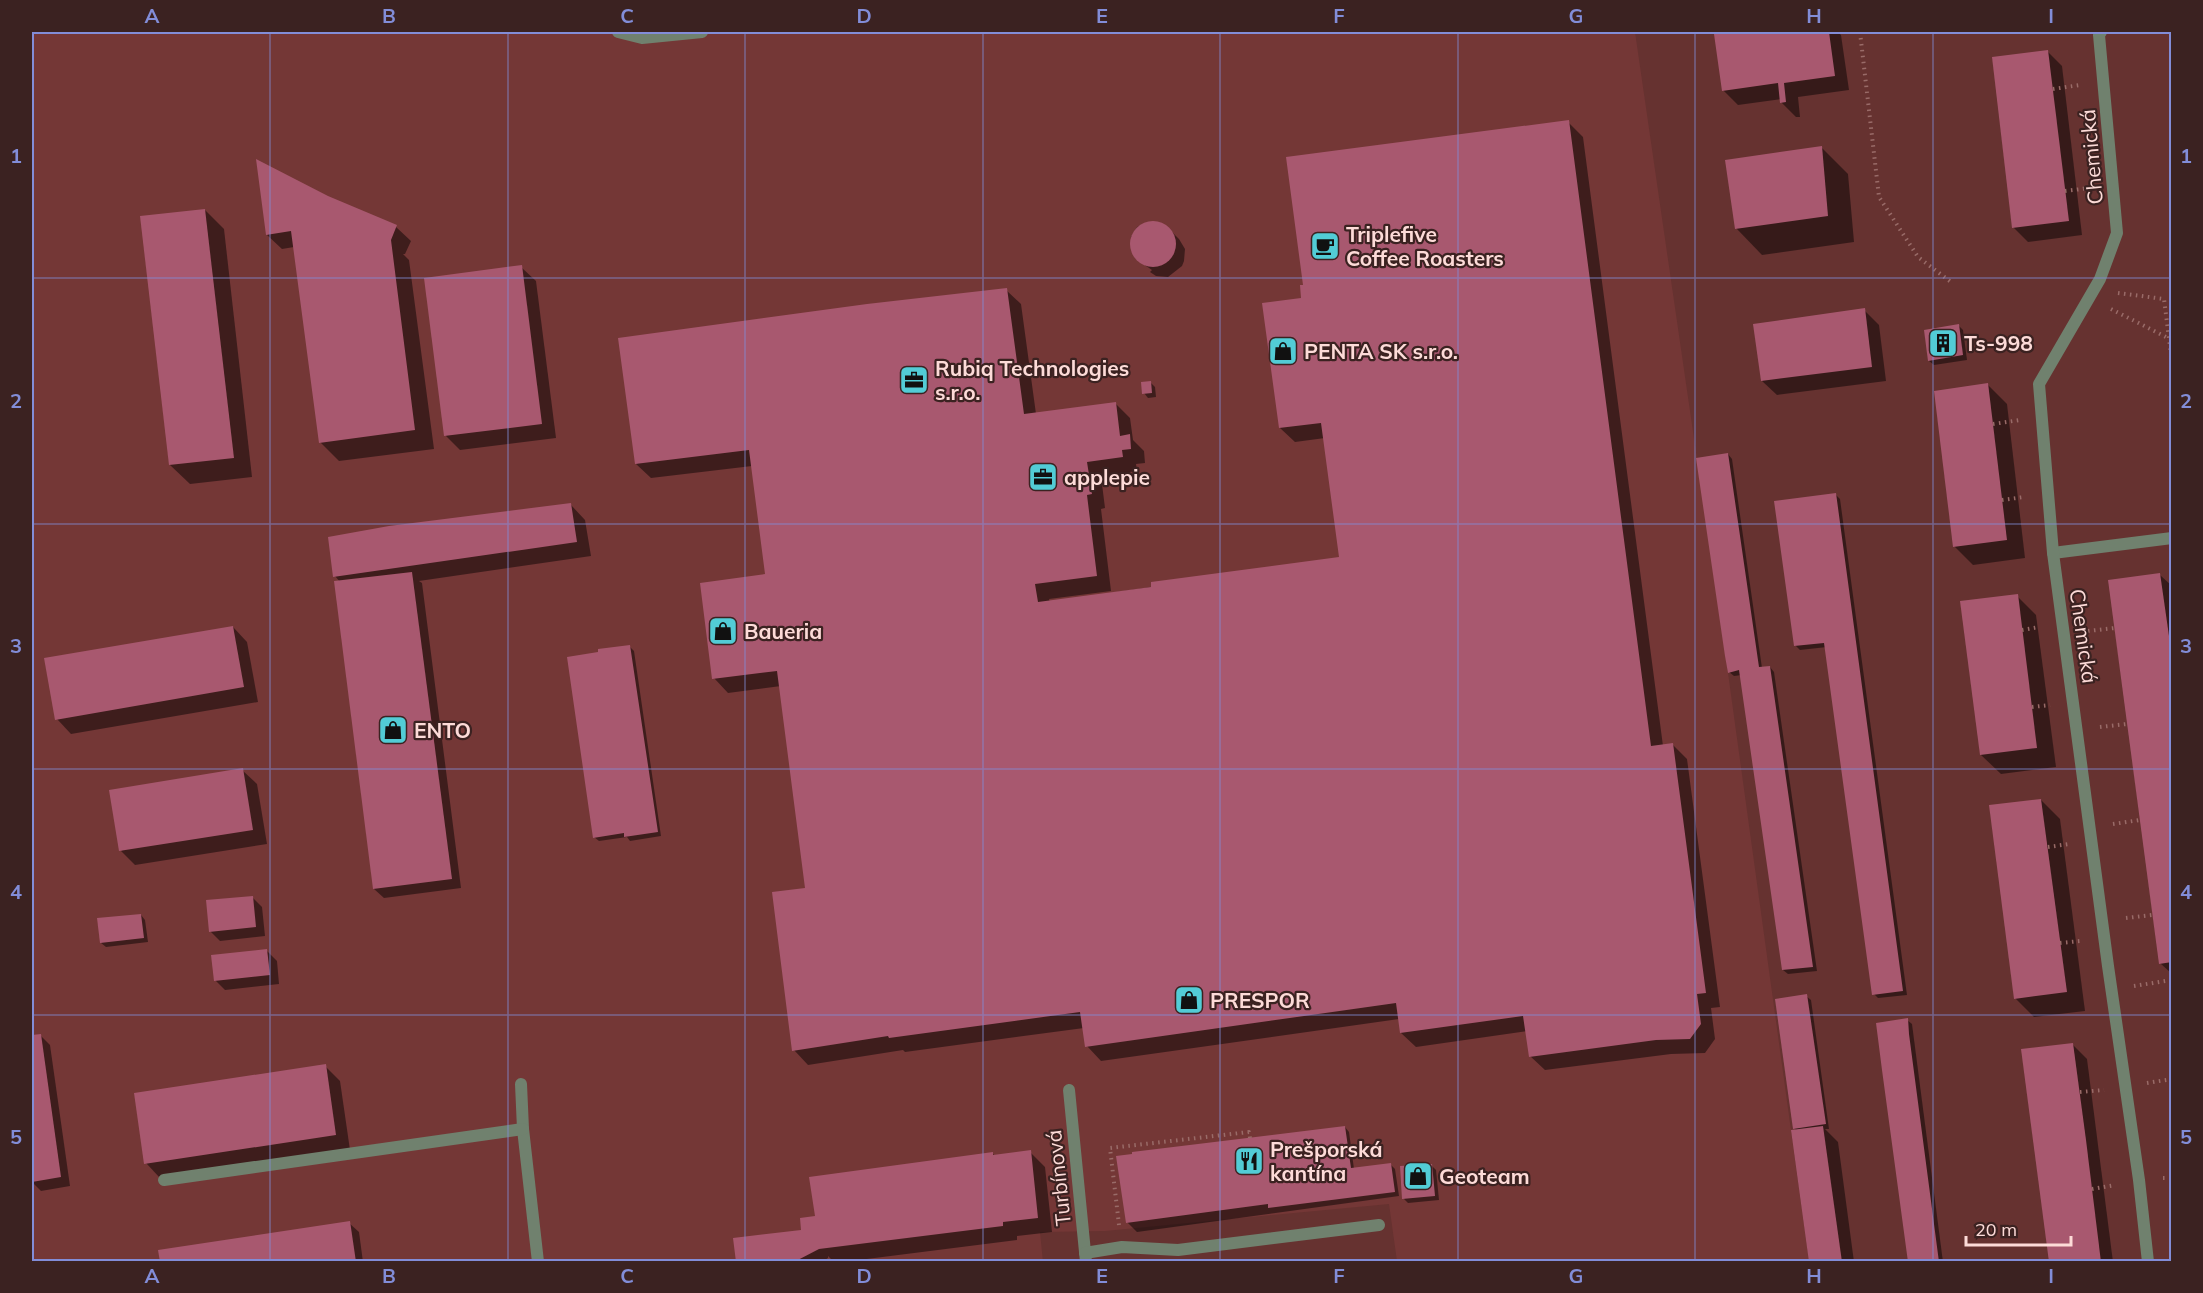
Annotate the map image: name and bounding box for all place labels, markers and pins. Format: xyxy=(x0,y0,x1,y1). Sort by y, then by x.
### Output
place label: Triplefive Coffee Roasters xyxy=(1346,221,1504,271)
cafe icon: Triplefive Coffee Roasters xyxy=(1309,230,1341,262)
building icon: Ts-998 xyxy=(1927,327,1959,359)
place label: Ts-998 xyxy=(1964,330,2033,356)
shop icon: PENTA SK s.r.o. xyxy=(1267,335,1299,367)
place label: PENTA SK s.r.o. xyxy=(1304,338,1458,364)
place label: Rubiq Technologies s.r.o. xyxy=(935,355,1129,405)
office icon: Rubiq Technologies s.r.o. xyxy=(898,364,930,396)
office icon: applepie xyxy=(1027,461,1059,493)
place label: applepie xyxy=(1064,464,1150,490)
shop icon: Baueria xyxy=(707,615,739,647)
place label: Baueria xyxy=(744,618,822,644)
shop icon: ENTO xyxy=(377,714,409,746)
place label: ENTO xyxy=(414,717,471,743)
shop icon: PRESPOR xyxy=(1173,984,1205,1016)
place label: PRESPOR xyxy=(1210,987,1310,1013)
place label: Prešporská kantína xyxy=(1270,1136,1383,1186)
restaurant icon: Prešporská kantína xyxy=(1233,1145,1265,1177)
shop icon: Geoteam xyxy=(1402,1160,1434,1192)
place label: Geoteam xyxy=(1439,1163,1530,1189)

